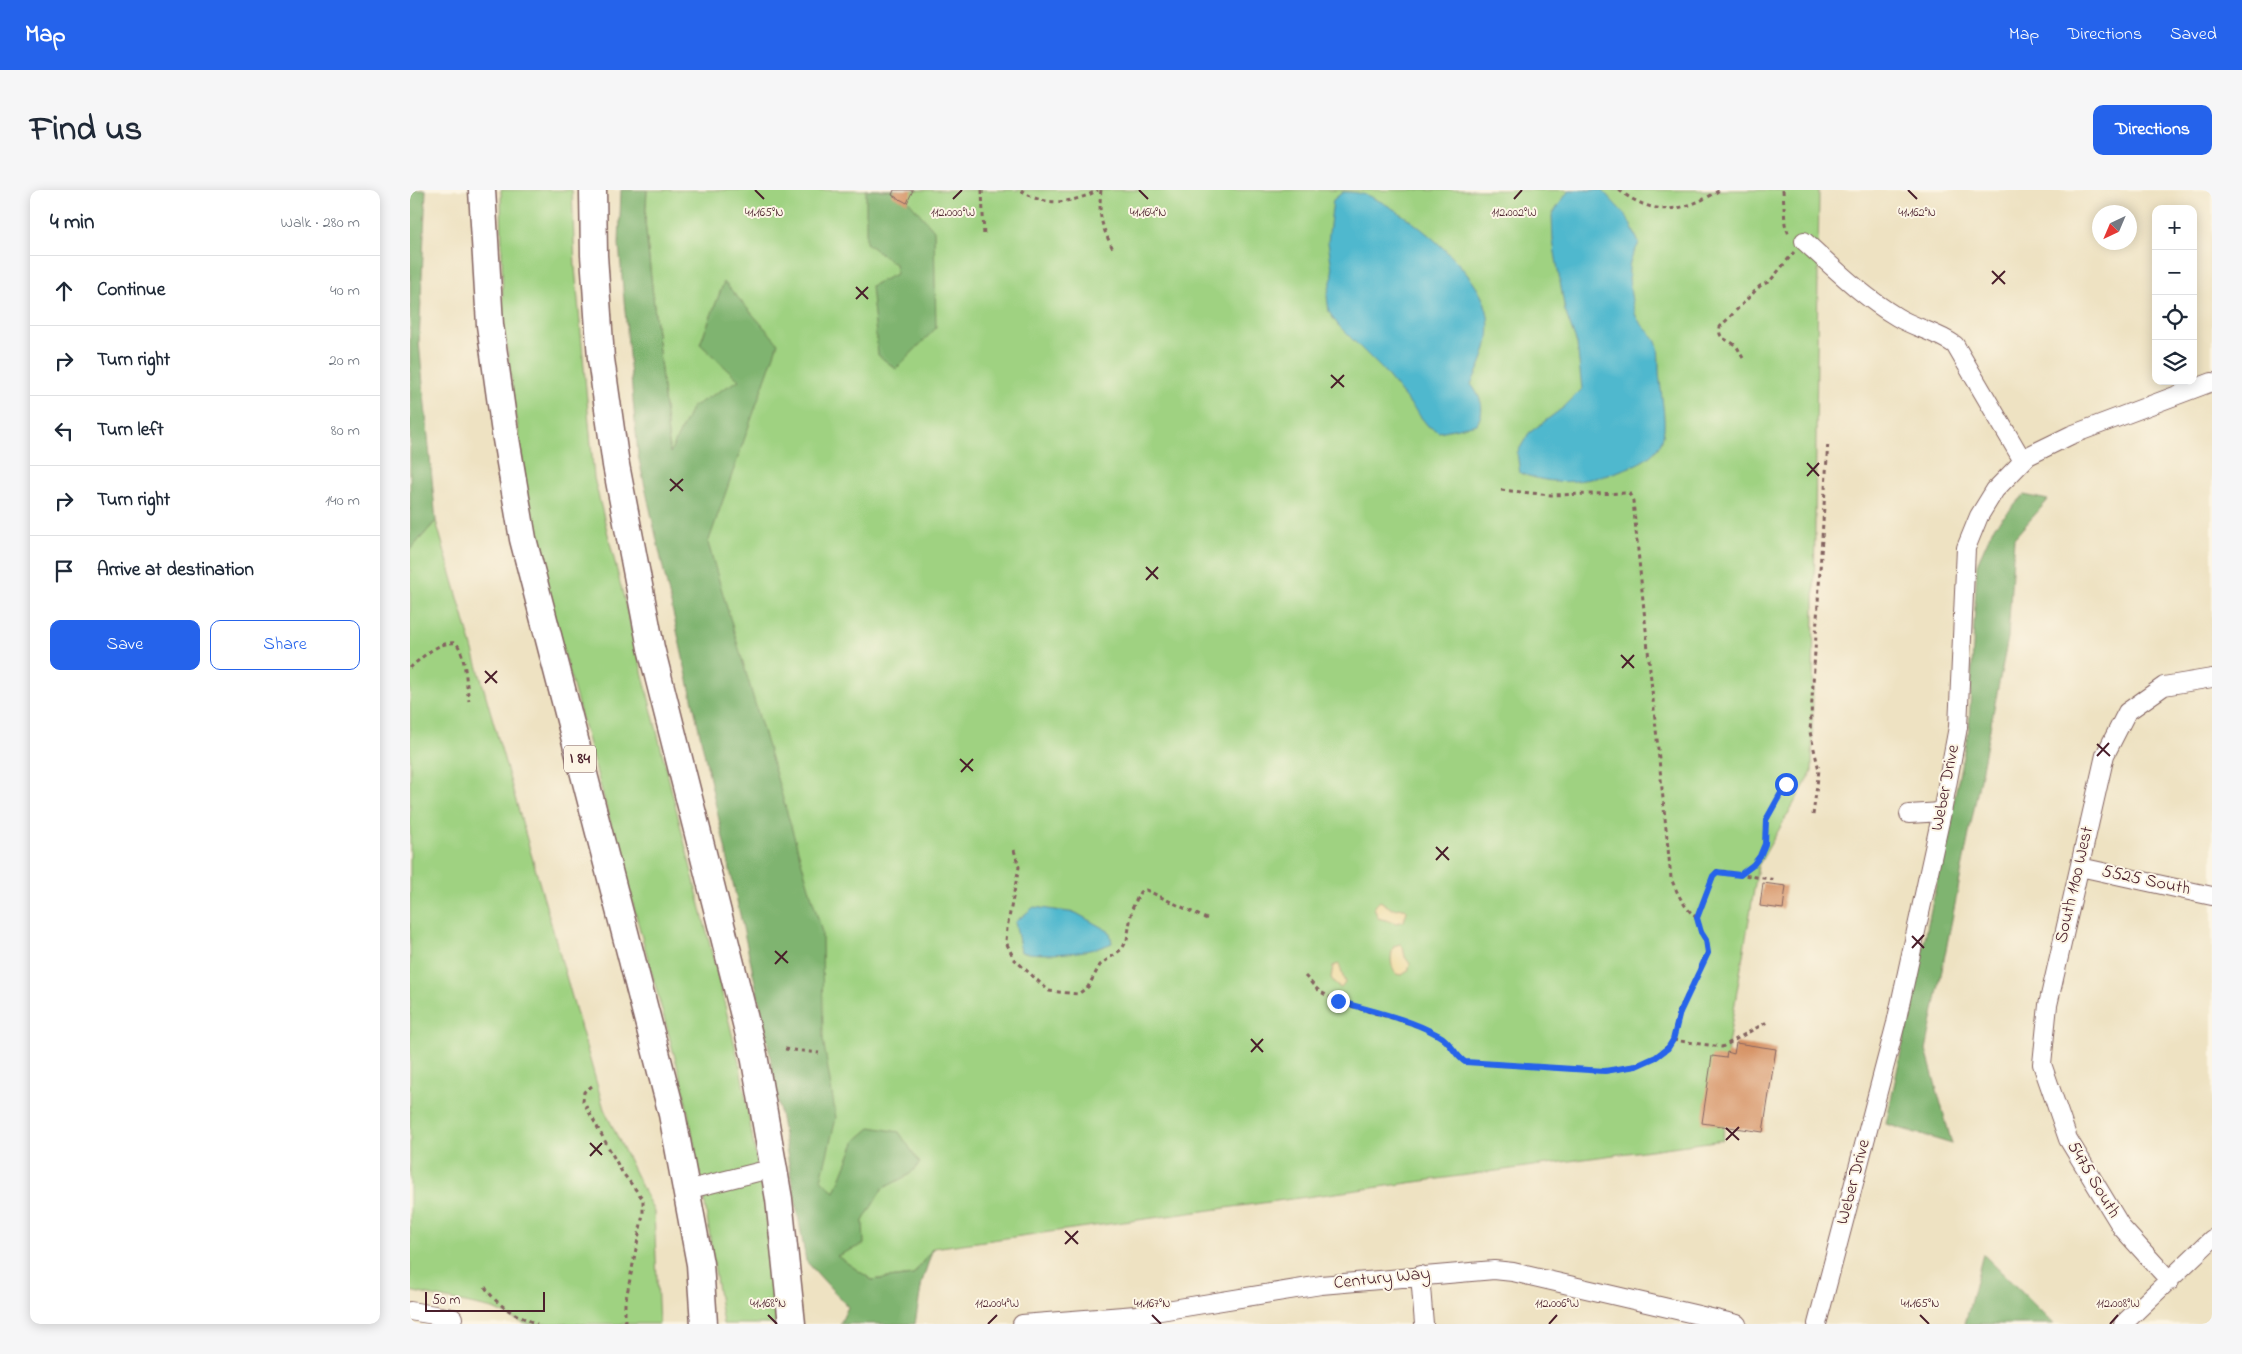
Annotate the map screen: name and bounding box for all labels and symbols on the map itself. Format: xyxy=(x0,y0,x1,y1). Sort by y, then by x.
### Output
text: 41.165°N xyxy=(745,204,783,222)
text: 112.000°W xyxy=(931,204,975,222)
text: 41.164°N xyxy=(1130,204,1166,222)
text: 112.002°W xyxy=(1492,204,1536,222)
text: 41.162°N xyxy=(1898,204,1936,222)
north arrow xyxy=(2092,205,2137,250)
street label: Weber Drive xyxy=(1925,742,1967,833)
road number: I 84 xyxy=(564,746,596,772)
route start xyxy=(1775,773,1798,796)
street label: South 1100 West xyxy=(2049,824,2101,946)
street label: 5525 South xyxy=(2099,859,2193,903)
route end xyxy=(1327,990,1350,1013)
street label: Weber Drive xyxy=(1830,1136,1878,1228)
street label: 5475 South xyxy=(2060,1137,2126,1223)
street label: Century Way xyxy=(1332,1261,1432,1297)
scale bar xyxy=(425,1289,545,1312)
text: 41.168°N xyxy=(750,1295,786,1313)
text: 112.004°W xyxy=(975,1295,1019,1313)
text: 41.167°N xyxy=(1134,1295,1170,1313)
text: 112.006°W xyxy=(1535,1295,1579,1313)
text: 41.165°N xyxy=(1901,1295,1939,1313)
text: 112.008°W xyxy=(2096,1295,2140,1313)

